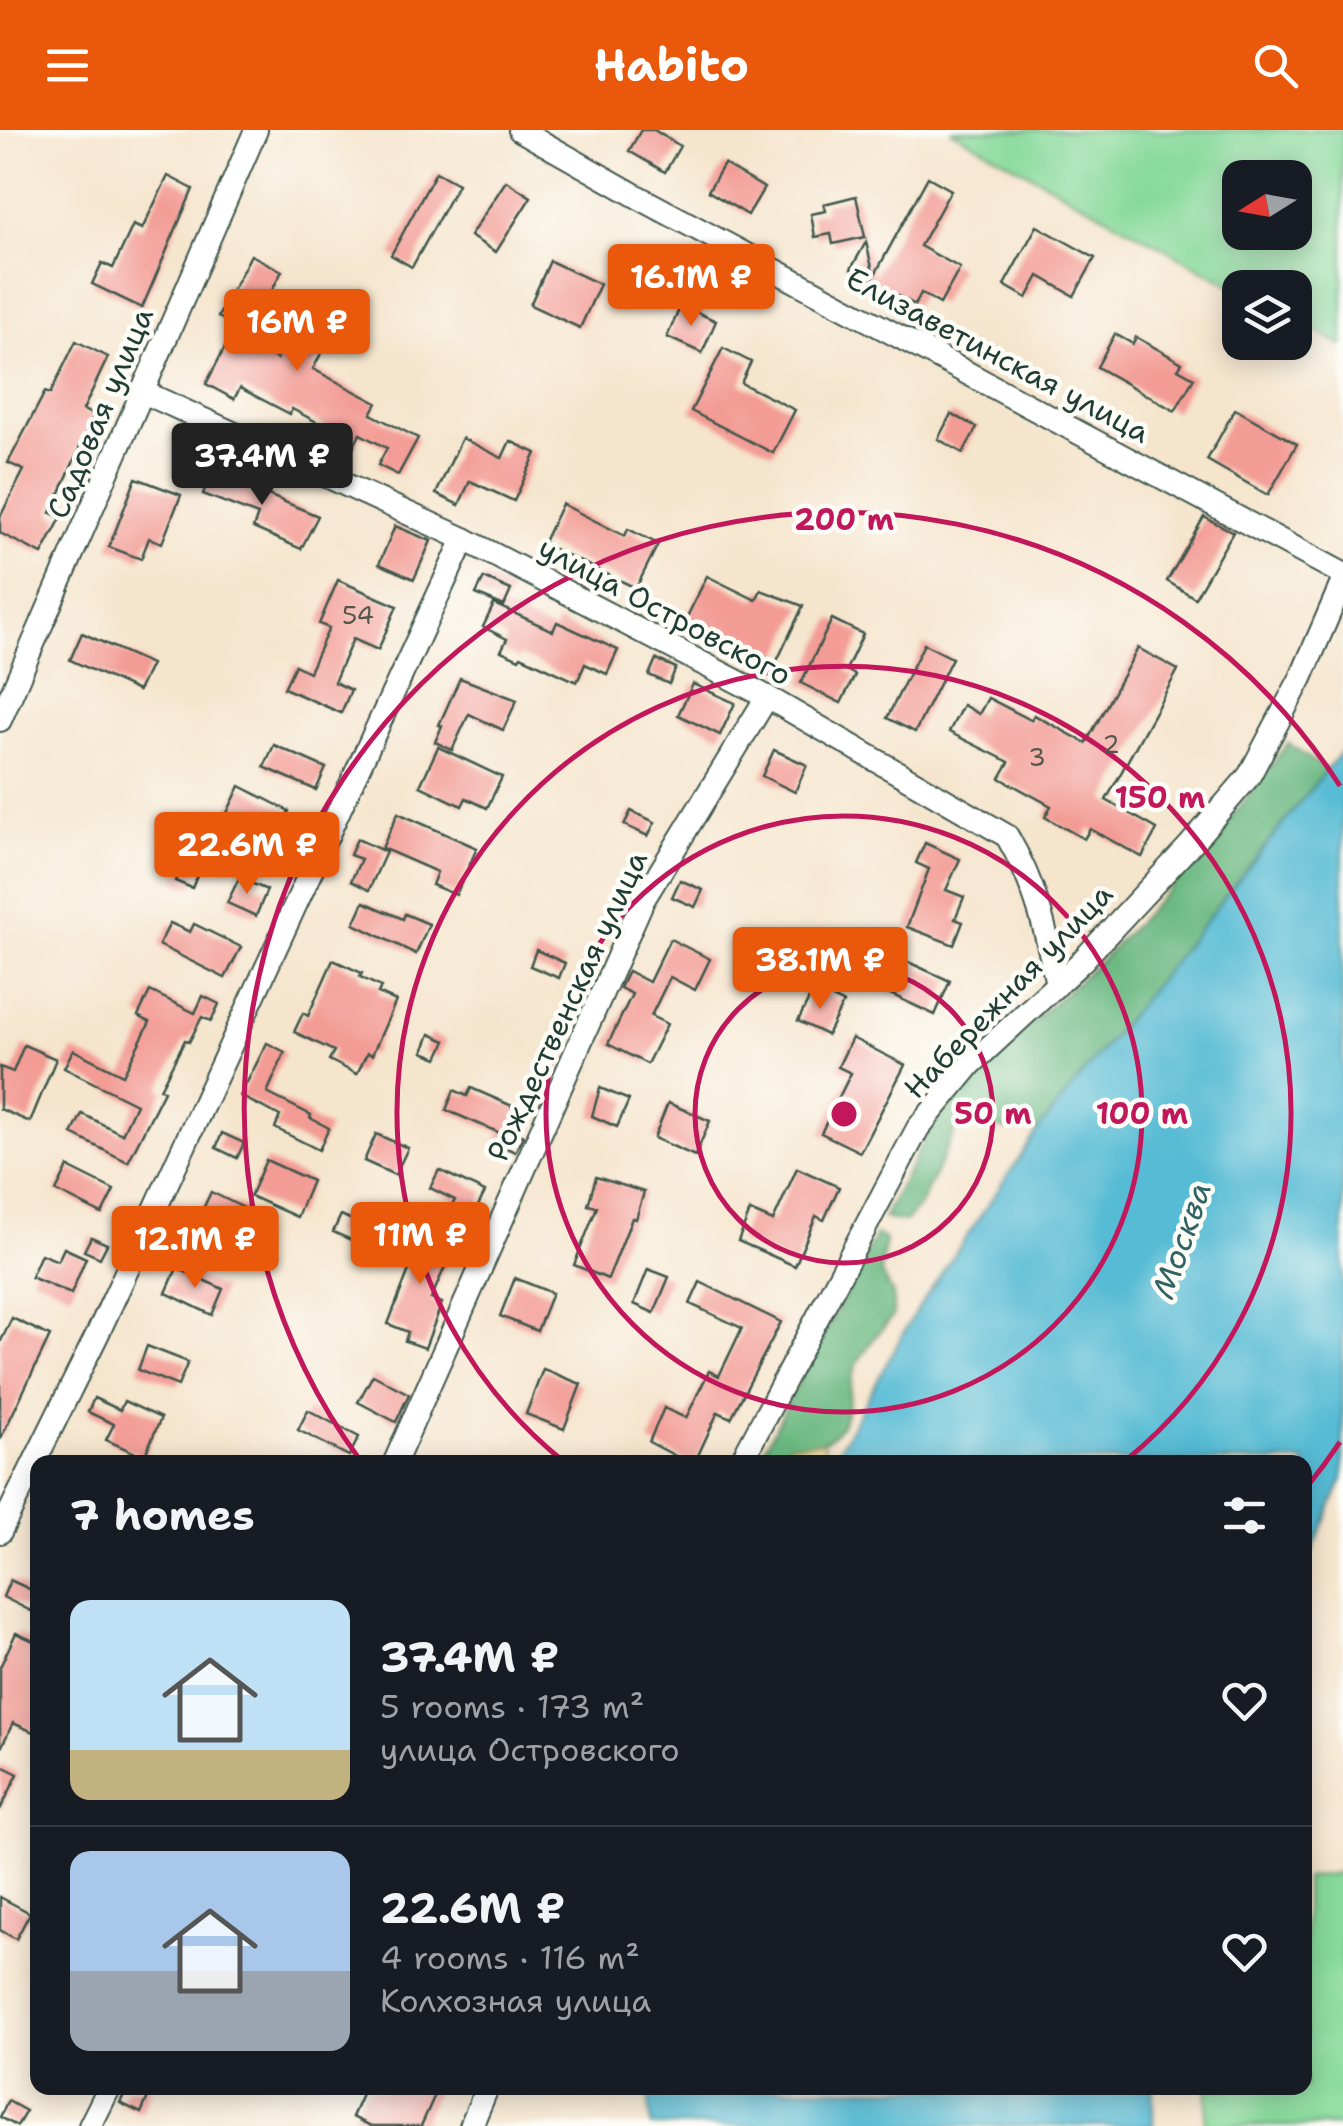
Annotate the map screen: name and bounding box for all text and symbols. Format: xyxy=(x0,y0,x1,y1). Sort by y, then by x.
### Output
text: Habito xyxy=(594,35,749,95)
icon: menu xyxy=(40,38,95,93)
icon: search xyxy=(1248,38,1303,93)
north arrow xyxy=(1222,160,1312,250)
map controls xyxy=(1222,160,1312,360)
pin: 16.1M ₽ xyxy=(599,244,783,329)
text: 16.1M ₽ xyxy=(630,255,752,298)
street label: Елизаветинская улица xyxy=(839,258,1157,453)
button: layers xyxy=(1222,270,1312,360)
pin: 16M ₽ xyxy=(227,289,367,374)
text: 16M ₽ xyxy=(246,300,348,343)
street label: Садовая улица xyxy=(37,301,163,525)
pin: 37.4M ₽ xyxy=(170,423,354,508)
text: 37.4M ₽ xyxy=(194,434,330,477)
text: 200 m xyxy=(794,499,894,540)
street label: улица Островского xyxy=(531,527,799,695)
house number: 54 xyxy=(342,598,374,632)
house number: 2 xyxy=(1102,727,1120,761)
house number: 3 xyxy=(1028,740,1046,774)
text: 150 m xyxy=(1115,777,1205,818)
pin: 22.6M ₽ xyxy=(155,812,339,897)
text: 22.6M ₽ xyxy=(176,823,318,866)
street label: Рождественская улица xyxy=(477,844,657,1168)
street label: Набережная улица xyxy=(894,874,1122,1108)
pin: 38.1M ₽ xyxy=(728,927,912,1012)
text: 38.1M ₽ xyxy=(755,938,885,981)
text: 50 m xyxy=(954,1093,1032,1134)
text: 100 m xyxy=(1096,1093,1188,1134)
centre of rings xyxy=(826,1096,862,1132)
water label: Москва xyxy=(1141,1176,1221,1304)
pin: 11M ₽ xyxy=(350,1202,490,1287)
pin: 12.1M ₽ xyxy=(103,1206,287,1291)
text: 11M ₽ xyxy=(373,1213,467,1256)
text: 12.1M ₽ xyxy=(134,1217,256,1260)
text: 7 homes xyxy=(70,1487,255,1543)
icon: filters xyxy=(1217,1488,1272,1543)
text: 37.4M ₽ xyxy=(380,1629,559,1685)
icon: home xyxy=(150,1640,270,1760)
icon: heart xyxy=(1217,1673,1272,1728)
text: 5 rooms · 173 m² xyxy=(380,1685,644,1728)
text: улица Островского xyxy=(380,1728,680,1771)
text: 22.6M ₽ xyxy=(380,1880,565,1936)
icon: home xyxy=(150,1891,270,2011)
icon: heart xyxy=(1217,1924,1272,1979)
text: 4 rooms · 116 m² xyxy=(380,1936,640,1979)
text: Колхозная улица xyxy=(380,1979,651,2022)

